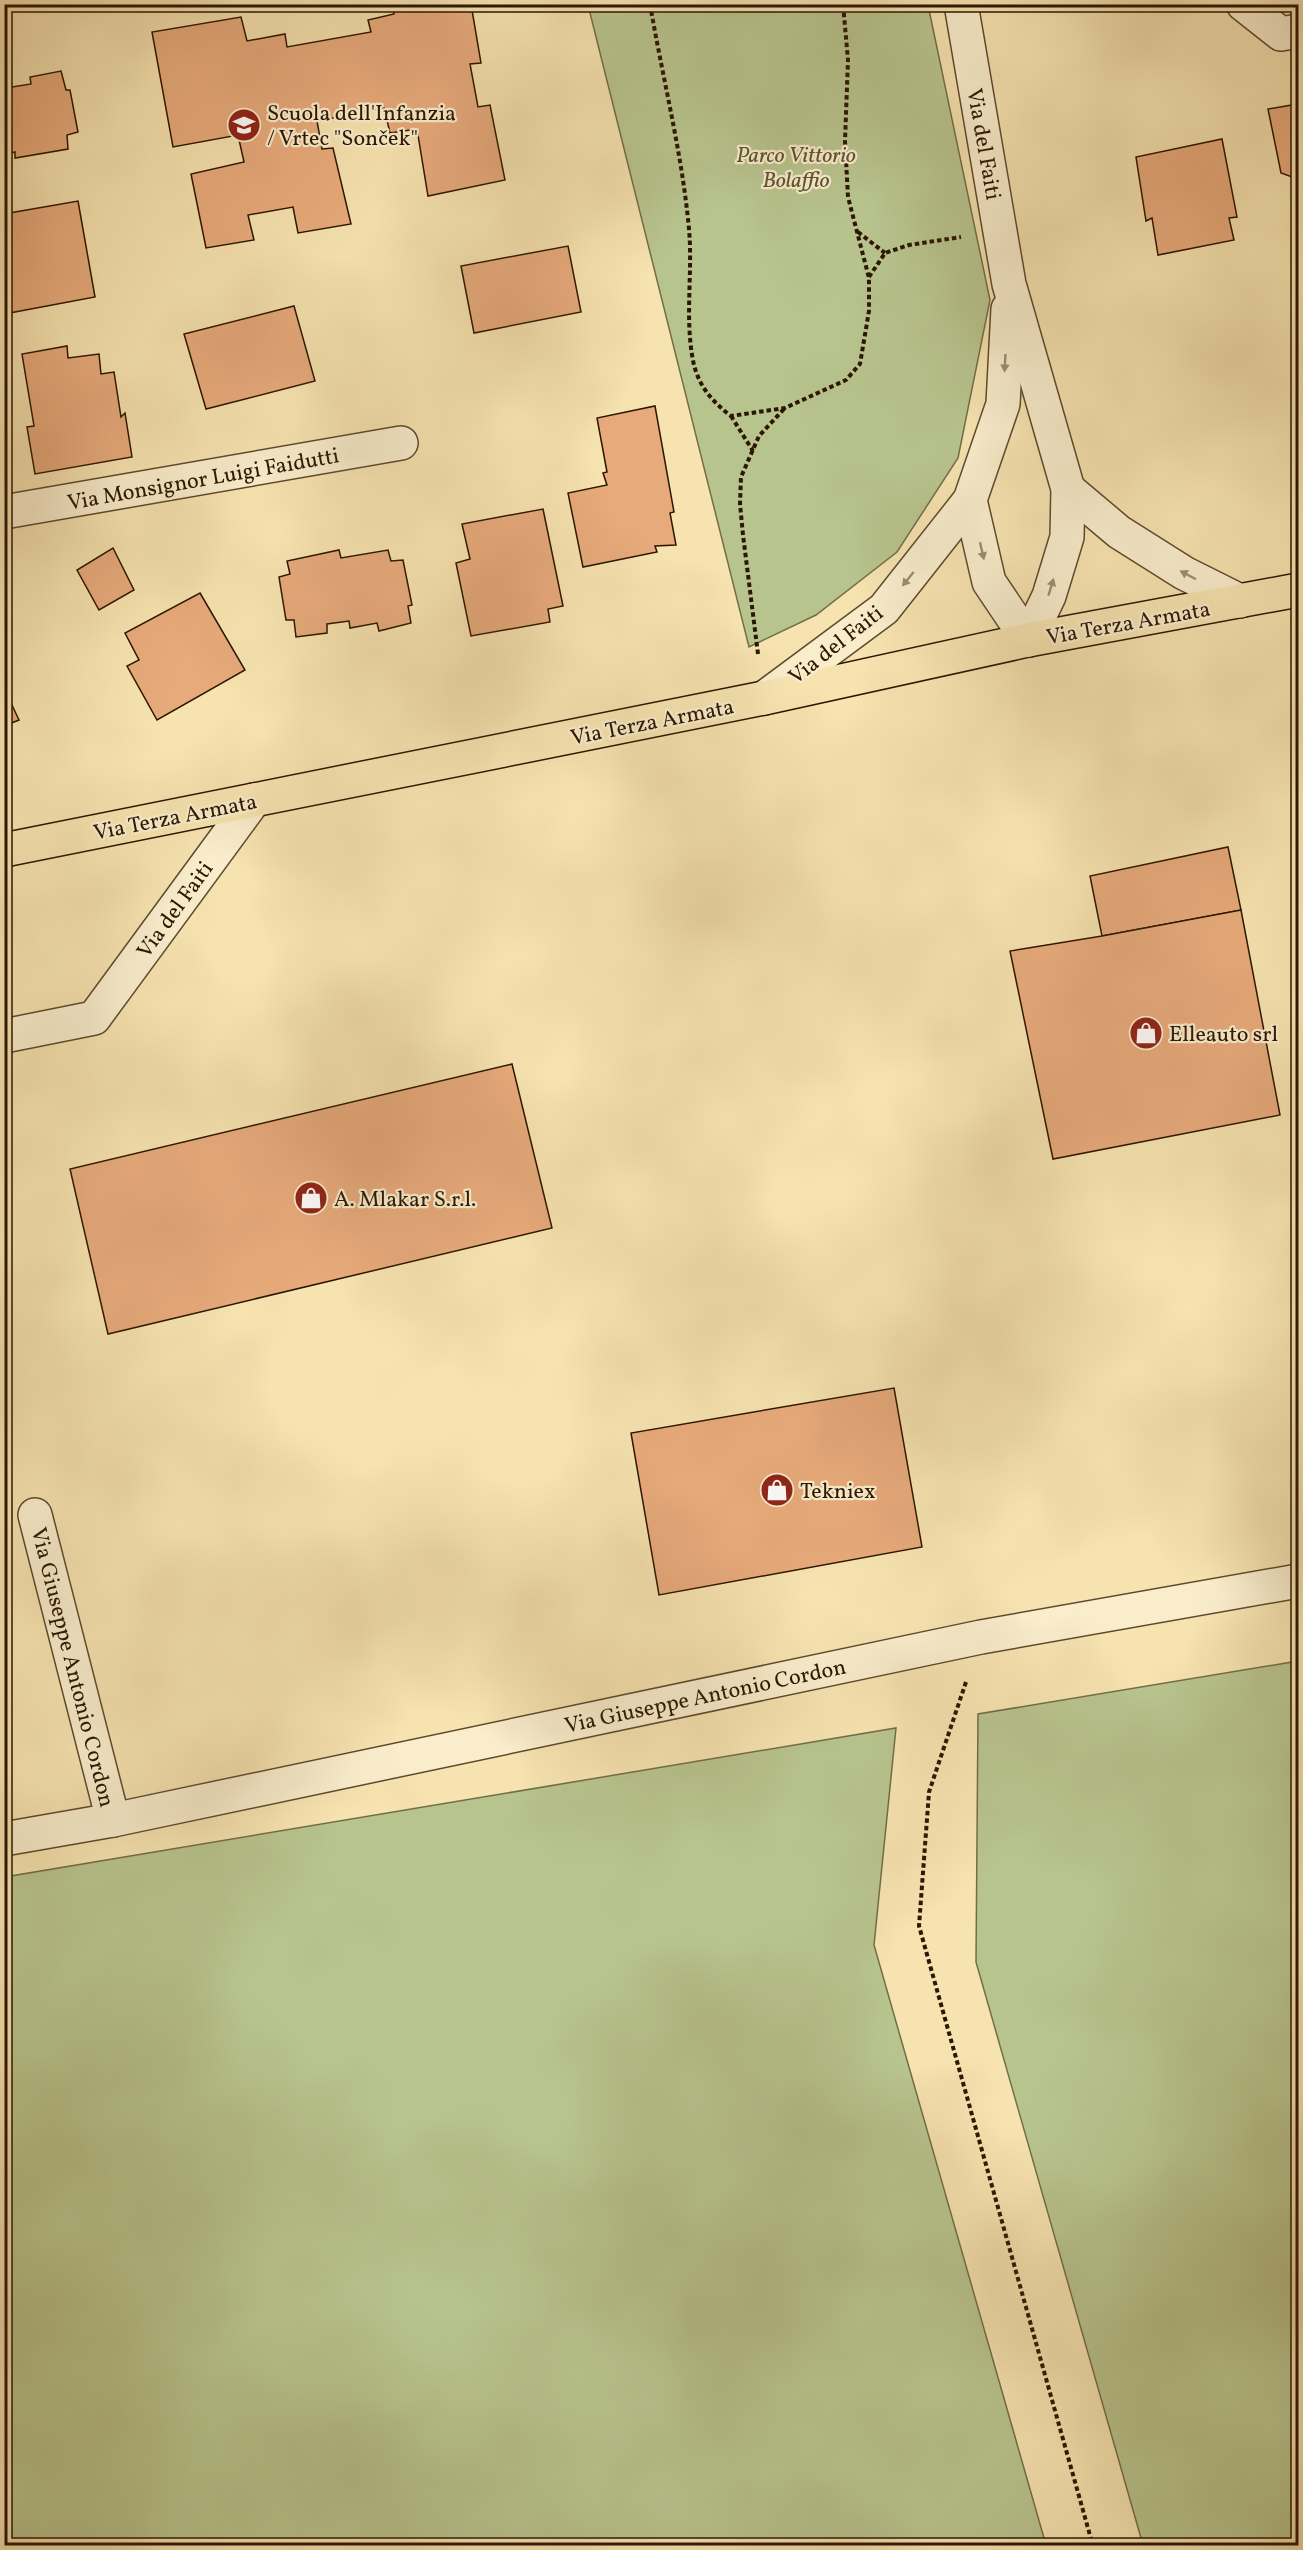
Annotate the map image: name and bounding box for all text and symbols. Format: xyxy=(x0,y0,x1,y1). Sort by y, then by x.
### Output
street label: Via del Faiti xyxy=(957,86,1008,203)
place label: Scuola dell'Infanzia / Vrtec "Sonček" xyxy=(267,99,456,155)
school or university icon: Scuola dell'Infanzia / Vrtec "Sonček" xyxy=(226,107,262,143)
park label: Parco Vittorio Bolaffio xyxy=(736,141,856,197)
one-way arrow xyxy=(1001,354,1010,373)
street label: Via Monsignor Luigi Faidutti xyxy=(65,441,342,520)
one-way arrow xyxy=(978,542,987,561)
one-way arrow xyxy=(1179,570,1196,580)
one-way arrow xyxy=(902,571,914,586)
one-way arrow xyxy=(1047,578,1056,596)
street label: Via Terza Armata xyxy=(1044,595,1213,654)
street label: Via del Faiti xyxy=(782,599,891,693)
street label: Via Terza Armata xyxy=(568,692,737,755)
street label: Via Terza Armata xyxy=(91,787,260,850)
street label: Via del Faiti xyxy=(130,856,222,965)
shop icon: Elleauto srl xyxy=(1128,1015,1164,1051)
place label: Elleauto srl xyxy=(1169,1020,1278,1051)
shop icon: A. Mlakar S.r.l. xyxy=(293,1180,329,1216)
place label: A. Mlakar S.r.l. xyxy=(334,1185,476,1216)
shop icon: Tekniex xyxy=(759,1472,795,1508)
place label: Tekniex xyxy=(800,1477,875,1508)
street label: Via Giuseppe Antonio Cordon xyxy=(22,1525,121,1811)
street label: Via Giuseppe Antonio Cordon xyxy=(562,1652,849,1742)

